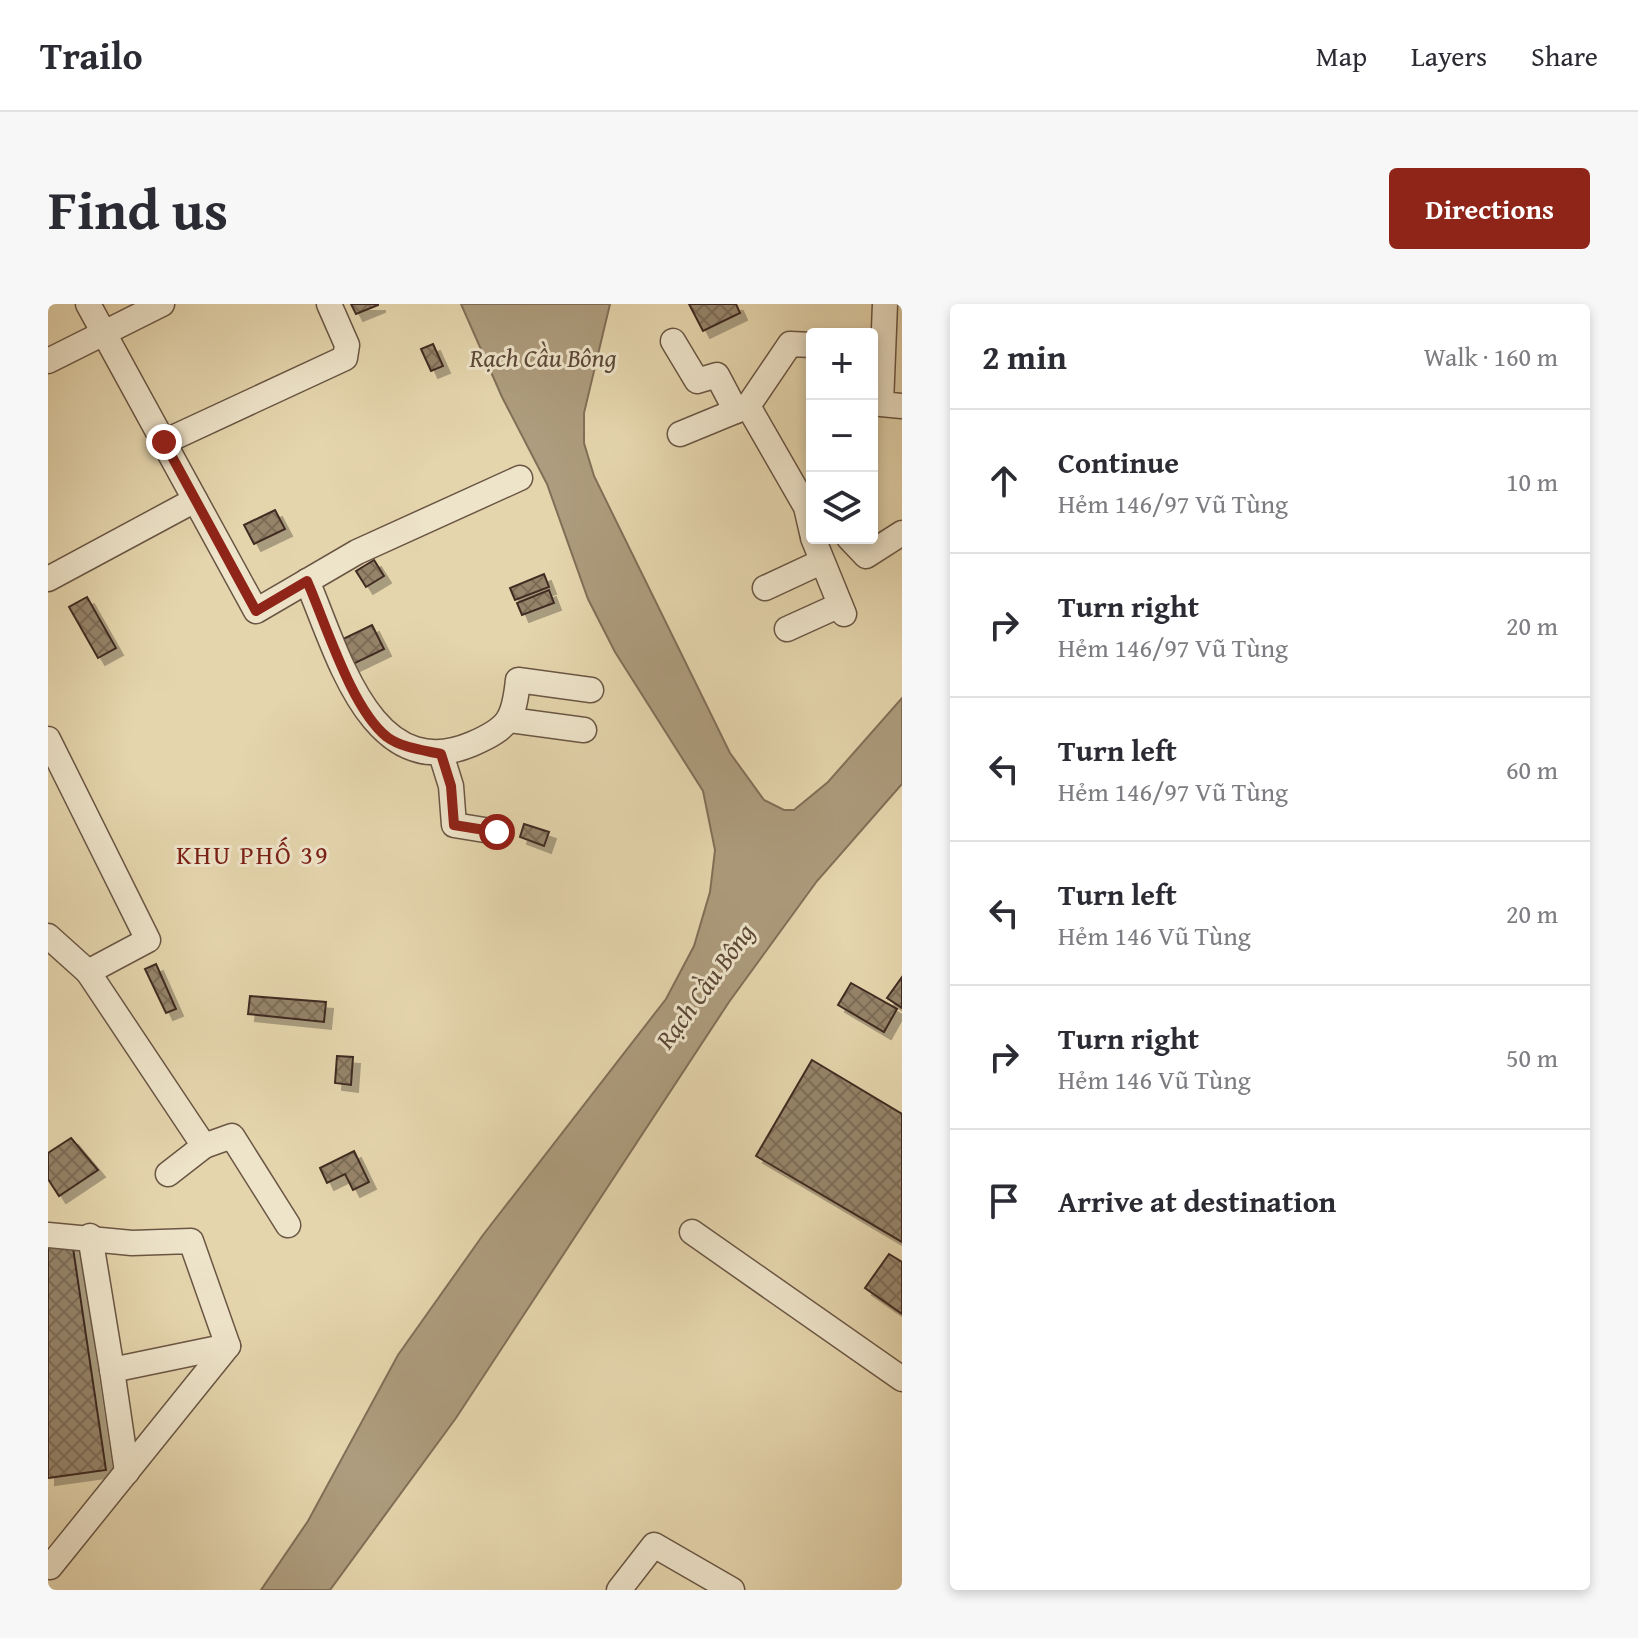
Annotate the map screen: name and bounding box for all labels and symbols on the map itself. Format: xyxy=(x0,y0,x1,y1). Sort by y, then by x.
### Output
water label: Rạch Cầu Bông xyxy=(469,338,617,377)
route end xyxy=(146,424,182,460)
route start xyxy=(479,814,515,850)
district label: KHU PHỐ 39 xyxy=(176,835,330,874)
water label: Rạch Cầu Bông xyxy=(645,915,764,1057)

